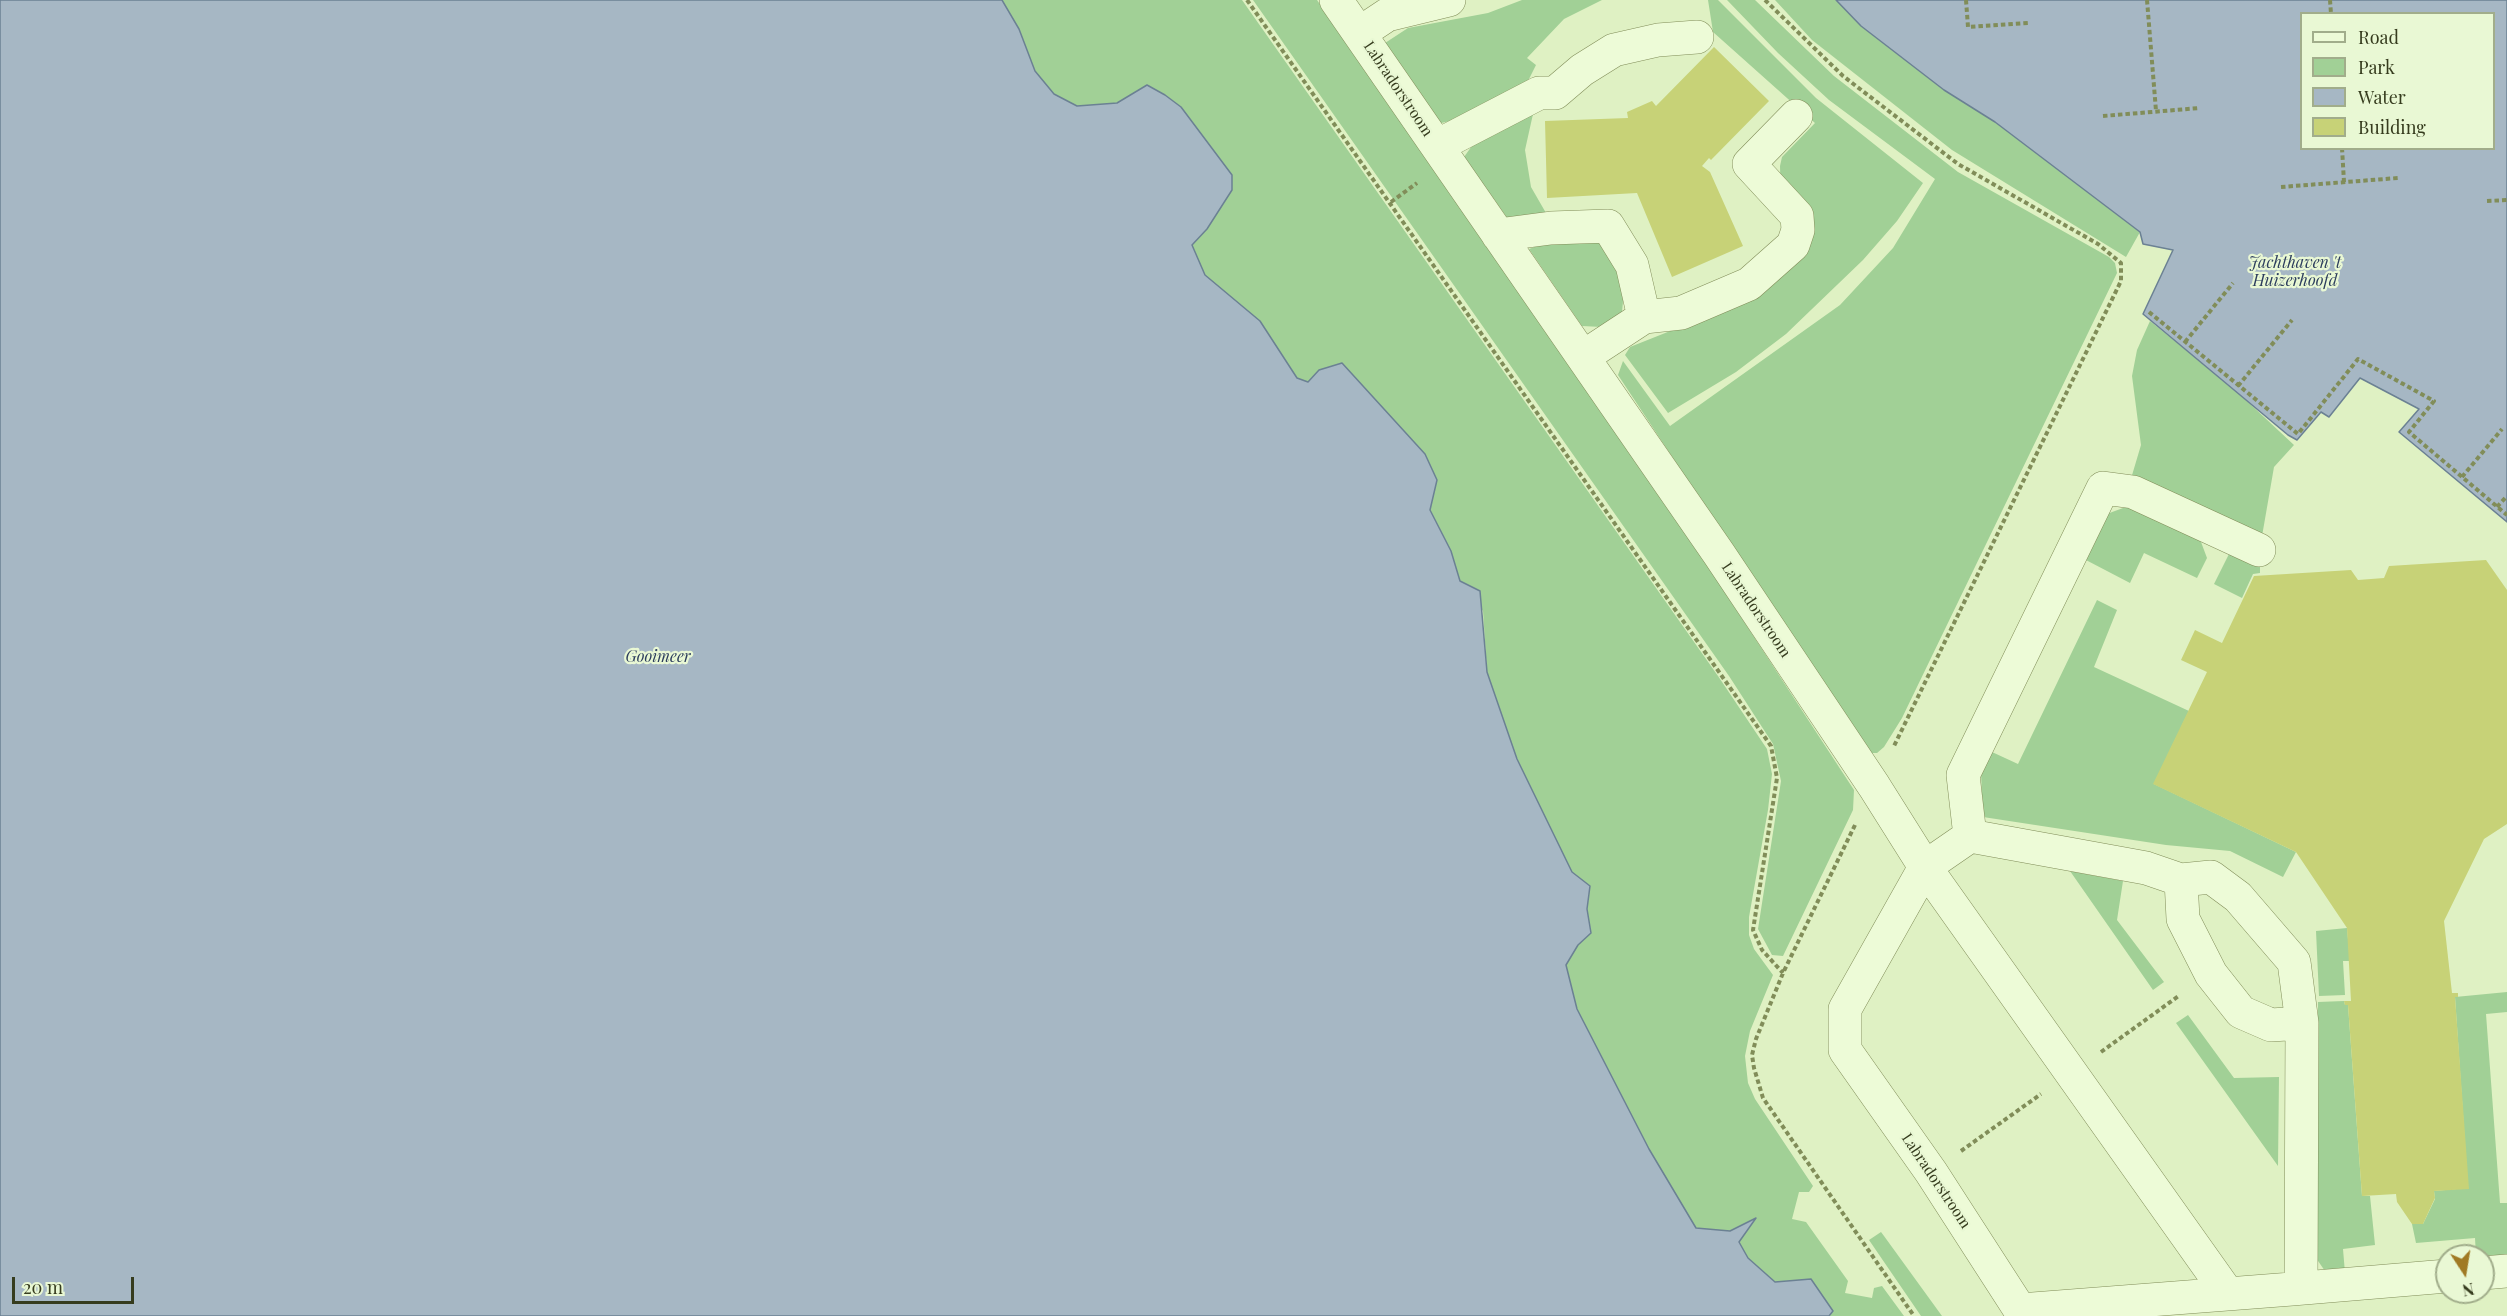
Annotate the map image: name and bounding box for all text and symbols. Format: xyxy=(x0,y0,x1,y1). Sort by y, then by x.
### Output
legend xyxy=(2300,12,2495,150)
text: Road xyxy=(2358,25,2399,49)
street label: Labradorstroom xyxy=(1360,38,1436,140)
text: Park xyxy=(2358,55,2395,79)
text: Water xyxy=(2358,85,2406,109)
text: Building xyxy=(2358,115,2426,139)
water label: Jachthaven 't Huizerhoofd xyxy=(2249,253,2341,291)
street label: Labradorstroom xyxy=(1718,559,1794,661)
water label: Gooimeer xyxy=(625,647,691,667)
street label: Labradorstroom xyxy=(1898,1130,1974,1232)
north arrow xyxy=(2435,1244,2495,1304)
scale bar xyxy=(15,1265,136,1303)
text: 20 m xyxy=(23,1275,63,1299)
text: N xyxy=(2461,1279,2476,1302)

